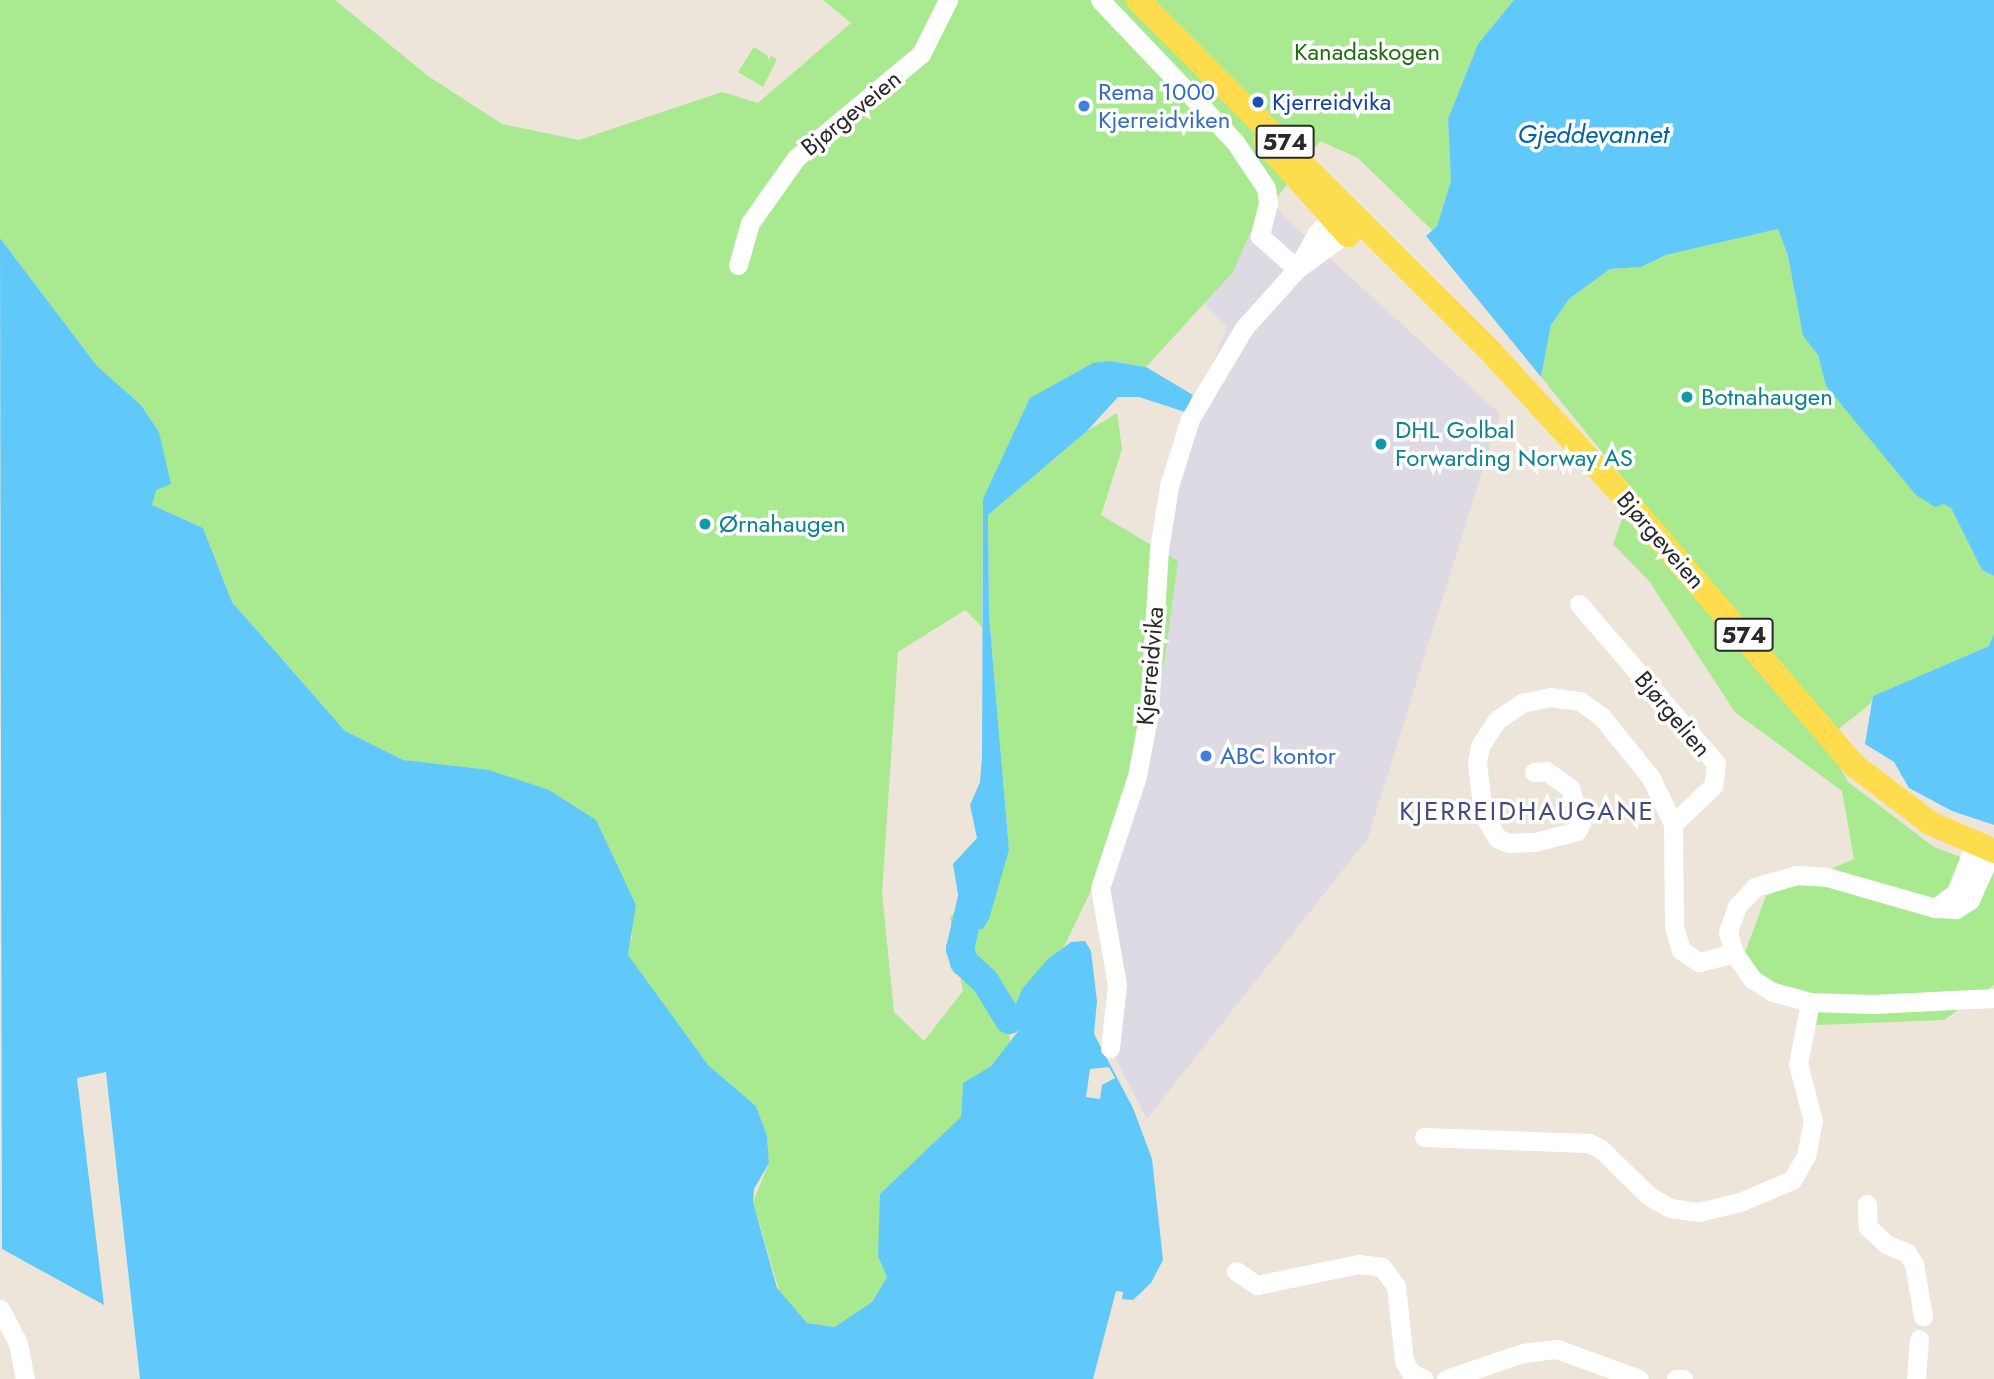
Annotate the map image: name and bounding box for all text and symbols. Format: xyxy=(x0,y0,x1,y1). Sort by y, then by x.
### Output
park label: Kanadaskogen xyxy=(1294,38,1440,66)
street label: Bjørgeveien xyxy=(795,64,907,162)
place label: Rema 1000 Kjerreidviken xyxy=(1098,78,1230,134)
place label: Kjerreidvika xyxy=(1272,88,1391,116)
marker: Kjerreidvika xyxy=(1250,94,1266,110)
marker: Rema 1000 Kjerreidviken xyxy=(1076,98,1092,114)
water label: Gjeddevannet xyxy=(1517,119,1669,151)
road number: 574 xyxy=(1255,122,1315,162)
place label: Botnahaugen xyxy=(1701,383,1833,411)
marker: Botnahaugen xyxy=(1679,389,1695,405)
place label: DHL Golbal Forwarding Norway AS xyxy=(1395,416,1633,472)
marker: DHL Golbal Forwarding Norway AS xyxy=(1373,436,1389,452)
street label: Bjørgeveien xyxy=(1611,485,1711,595)
place label: Ørnahaugen xyxy=(719,510,846,538)
marker: Ørnahaugen xyxy=(697,516,713,532)
street label: Kjerreidvika xyxy=(1130,605,1170,727)
road number: 574 xyxy=(1714,615,1774,654)
street label: Bjørgelien xyxy=(1629,665,1717,763)
place label: ABC kontor xyxy=(1220,742,1336,770)
marker: ABC kontor xyxy=(1198,748,1214,764)
district label: KJERREIDHAUGANE xyxy=(1401,796,1653,828)

